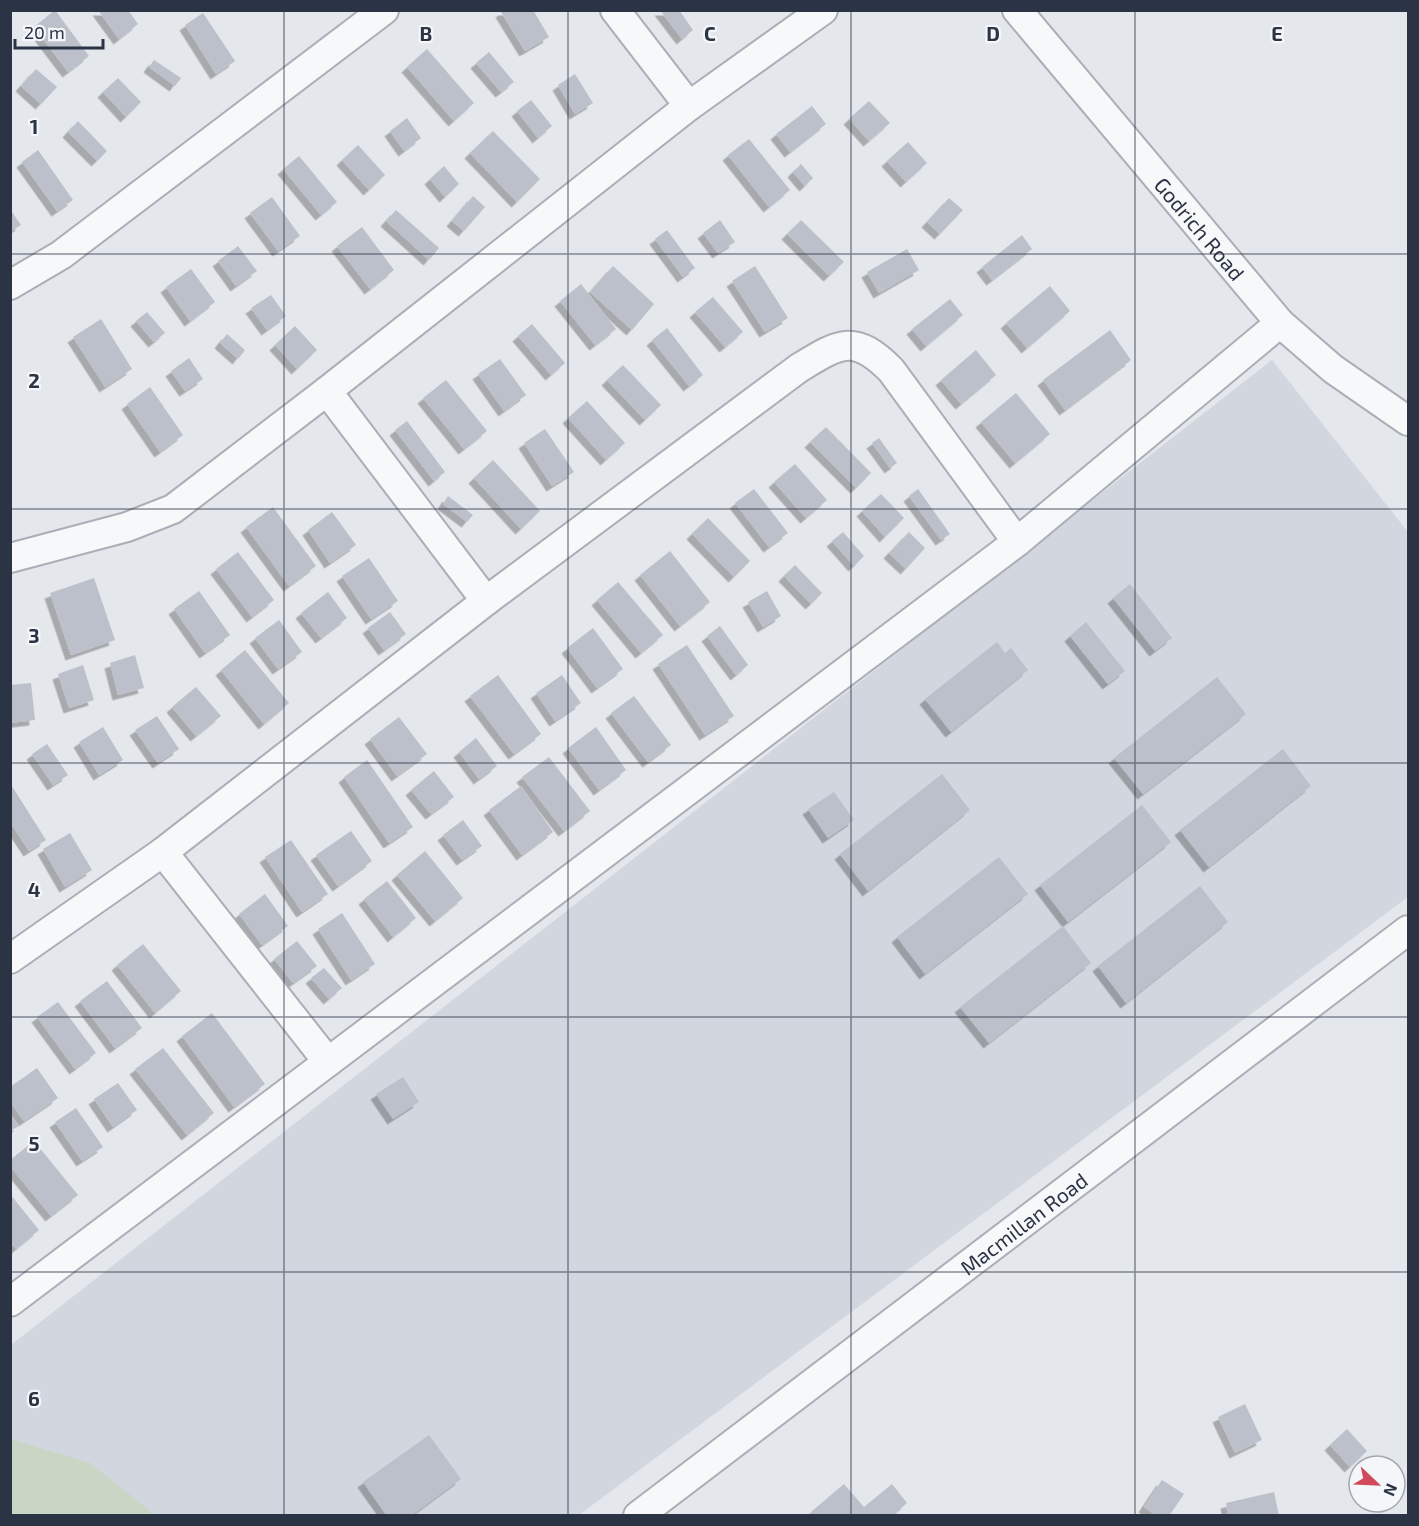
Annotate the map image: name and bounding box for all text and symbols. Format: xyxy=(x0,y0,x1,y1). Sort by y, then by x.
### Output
scale bar xyxy=(15,12,104,50)
text: 20 m xyxy=(24,21,65,43)
text: B xyxy=(420,21,432,45)
text: C xyxy=(704,21,716,45)
text: D xyxy=(986,21,1000,45)
text: E xyxy=(1271,21,1283,45)
text: 1 xyxy=(30,114,38,138)
street label: Godrich Road xyxy=(1150,172,1251,285)
text: 2 xyxy=(28,368,40,392)
text: 3 xyxy=(28,623,40,647)
text: 4 xyxy=(28,877,41,901)
text: 5 xyxy=(28,1131,40,1155)
street label: Macmillan Road xyxy=(955,1167,1092,1279)
text: 6 xyxy=(28,1386,40,1410)
north arrow xyxy=(1347,1454,1407,1514)
text: N xyxy=(1380,1481,1402,1499)

